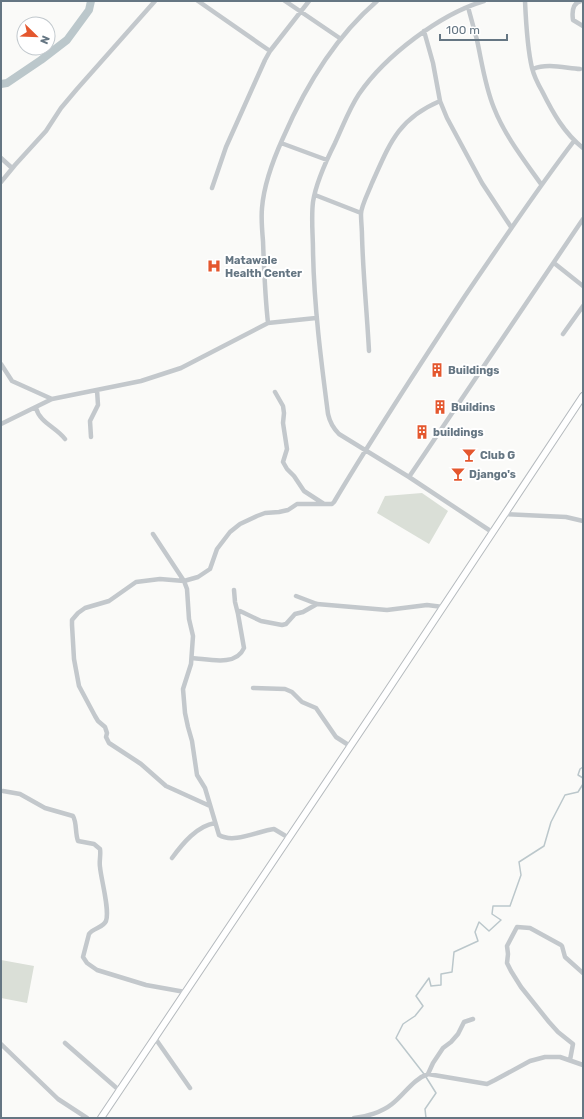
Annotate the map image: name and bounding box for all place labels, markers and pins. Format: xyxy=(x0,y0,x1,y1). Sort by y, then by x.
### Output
place label: Matawale Health Center xyxy=(225,254,302,280)
hospital icon: Matawale Health Center xyxy=(206,258,222,274)
building icon: Buildings xyxy=(429,362,445,378)
place label: Buildings xyxy=(448,364,499,377)
building icon: Buildins xyxy=(432,399,448,415)
place label: Buildins xyxy=(451,401,495,414)
building icon: buildings xyxy=(414,424,430,440)
place label: buildings xyxy=(433,426,484,439)
bar icon: Club G xyxy=(461,447,477,463)
place label: Club G xyxy=(480,449,515,462)
bar icon: Django's xyxy=(450,466,466,482)
place label: Django's xyxy=(469,468,516,481)

